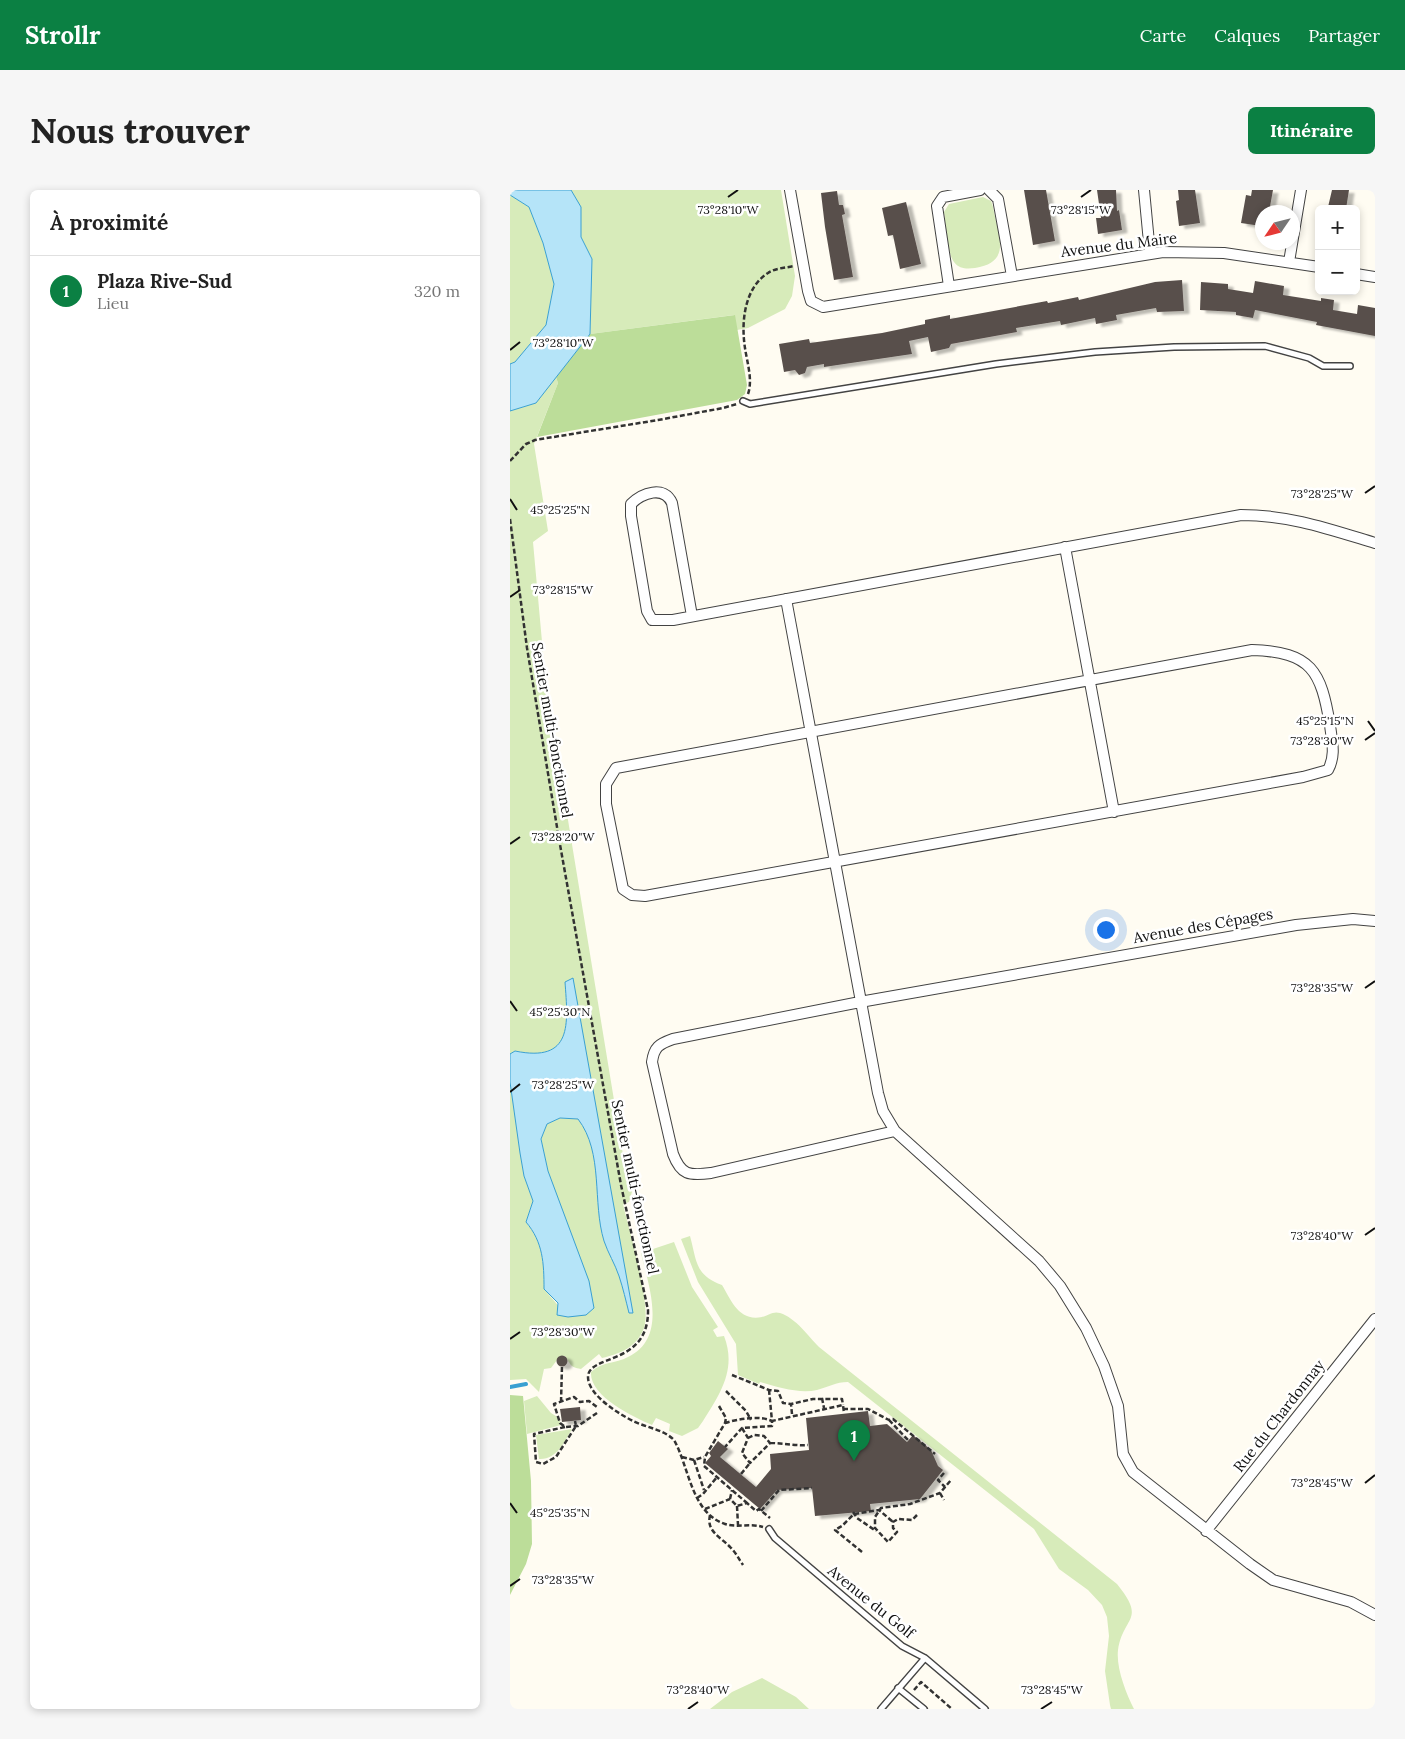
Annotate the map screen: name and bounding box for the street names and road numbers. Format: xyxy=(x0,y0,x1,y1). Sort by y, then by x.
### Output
street label: Avenue du Maire xyxy=(1059,228,1178,261)
street label: Sentier multi-fonctionnel xyxy=(528,641,577,819)
street label: Avenue des Cépages xyxy=(1131,904,1274,947)
street label: Sentier multi-fonctionnel xyxy=(608,1098,663,1276)
street label: Rue du Chardonnay xyxy=(1229,1356,1328,1476)
street label: Avenue du Golf xyxy=(823,1560,919,1643)

